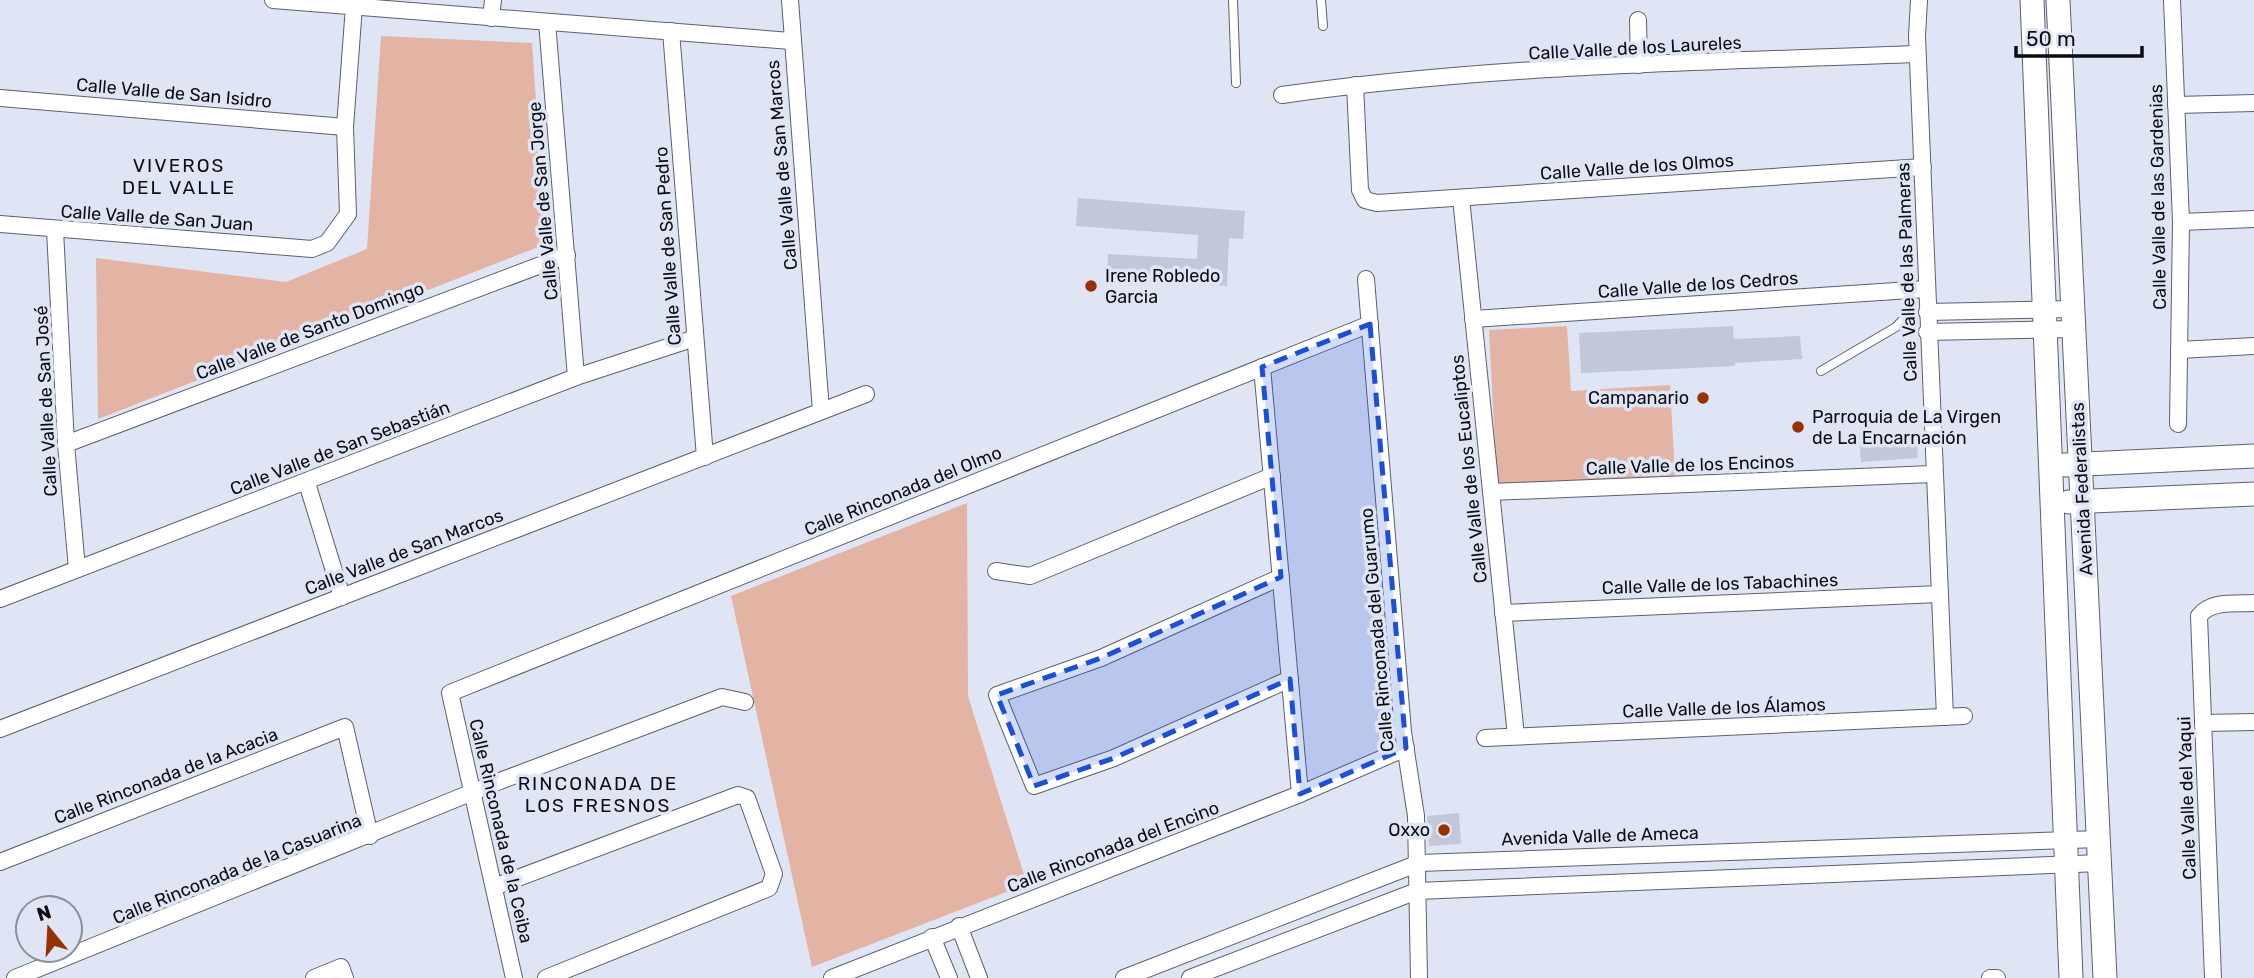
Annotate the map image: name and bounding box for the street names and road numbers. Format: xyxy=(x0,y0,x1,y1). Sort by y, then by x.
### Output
street label: Calle Valle de los Laureles xyxy=(1528,31,1742,65)
street label: Calle Valle de San Marcos xyxy=(762,59,802,271)
street label: Calle Valle de San Isidro xyxy=(75,73,273,113)
street label: Calle Valle de las Gardenias xyxy=(2145,84,2171,310)
street label: Calle Valle de San Jorge xyxy=(523,101,563,301)
street label: Calle Valle de San Pedro xyxy=(650,146,686,346)
street label: Calle Valle de los Olmos xyxy=(1539,149,1735,185)
street label: Calle Valle de las Palmeras xyxy=(1892,162,1922,382)
street label: Calle Valle de San Juan xyxy=(60,200,254,236)
street label: Calle Valle de los Cedros xyxy=(1597,267,1799,303)
street label: Calle Valle de Santo Domingo xyxy=(193,277,427,385)
street label: Calle Valle de San José xyxy=(30,305,62,497)
street label: Calle Valle de los Eucaliptos xyxy=(1446,354,1492,584)
street label: Calle Valle de San Sebastián xyxy=(227,396,453,500)
street label: Avenida Federalistas xyxy=(2066,402,2098,576)
street label: Calle Rinconada del Olmo xyxy=(801,441,1005,541)
street label: Calle Valle de los Encinos xyxy=(1585,450,1795,480)
street label: Calle Valle de San Marcos xyxy=(302,504,506,600)
street label: Calle Rinconada del Guarumo xyxy=(1355,507,1399,753)
street label: Calle Valle de los Tabachines xyxy=(1601,569,1839,599)
street label: Calle Valle de los Álamos xyxy=(1622,693,1826,723)
street label: Calle Valle del Yaqui xyxy=(2173,716,2201,880)
street label: Calle Rinconada de la Ceiba xyxy=(464,717,538,945)
street label: Calle Rinconada de la Acacia xyxy=(51,723,281,829)
street label: Calle Rinconada del Encino xyxy=(1004,796,1222,898)
street label: Calle Rinconada de la Casuarina xyxy=(109,809,365,929)
street label: Avenida Valle de Ameca xyxy=(1501,822,1699,850)

